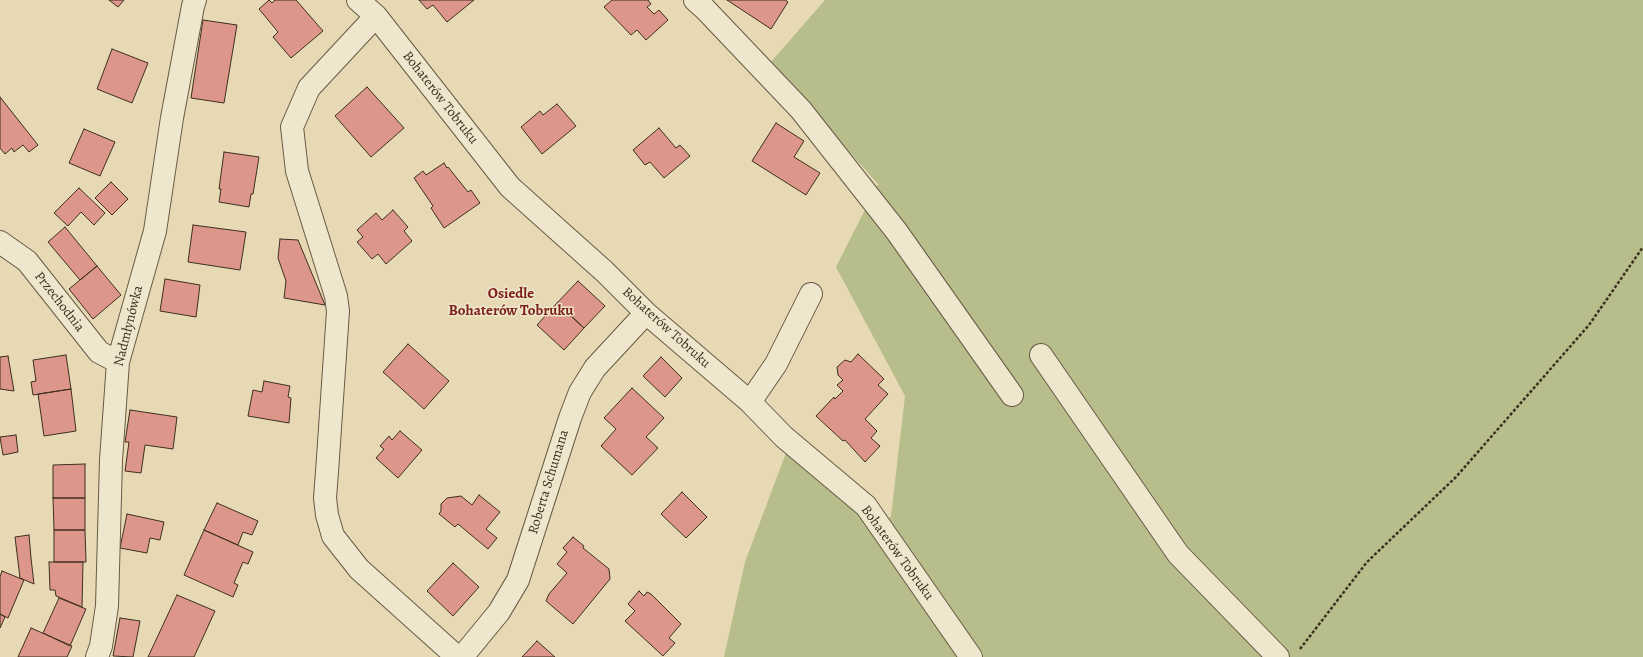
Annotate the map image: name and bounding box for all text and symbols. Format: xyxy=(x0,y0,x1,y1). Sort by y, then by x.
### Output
street label: Bohaterów Tobruku xyxy=(399,48,481,148)
street label: Przechodnia xyxy=(30,269,88,335)
street label: Nadmłynówka xyxy=(111,284,147,368)
street label: Bohaterów Tobruku xyxy=(618,284,714,372)
district label: Osiedle Bohaterów Tobruku xyxy=(449,285,573,320)
street label: Roberta Schumana xyxy=(525,428,573,536)
street label: Bohaterów Tobruku xyxy=(857,502,937,604)

